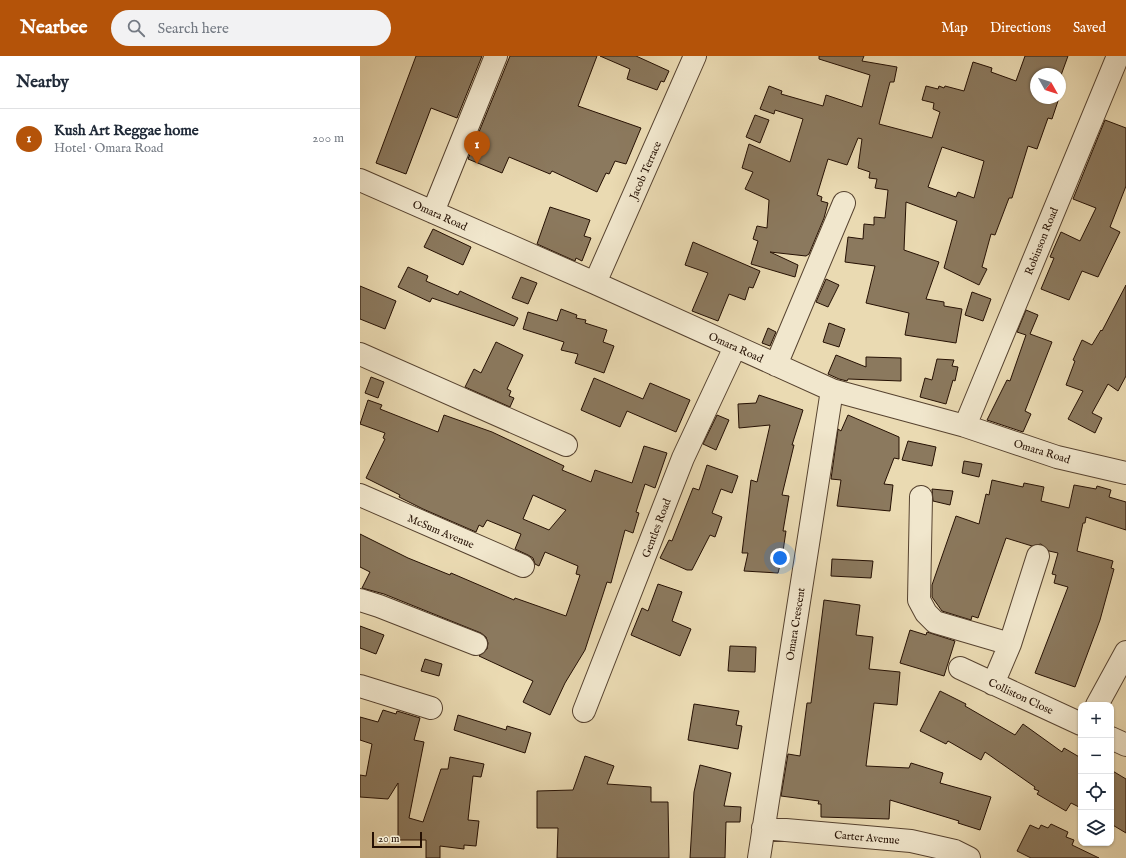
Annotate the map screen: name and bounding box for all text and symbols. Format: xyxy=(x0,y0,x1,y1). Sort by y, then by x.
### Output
search box xyxy=(111,10,391,46)
text: Nearbee xyxy=(20,16,87,40)
icon: search xyxy=(125,17,147,39)
text: Search here xyxy=(157,19,229,38)
text: Map xyxy=(941,19,968,37)
text: Directions xyxy=(990,19,1051,37)
text: Saved xyxy=(1073,19,1106,37)
north arrow xyxy=(1030,68,1066,104)
text: Nearby xyxy=(16,72,69,93)
text: Kush Art Reggae home xyxy=(54,121,199,140)
text: 1 xyxy=(27,130,31,147)
text: 200 m xyxy=(312,130,344,147)
pin: 1 xyxy=(464,131,490,164)
street label: Jacob Terrace xyxy=(626,139,665,204)
text: Hotel · Omara Road xyxy=(54,140,164,157)
street label: Omara Road xyxy=(410,198,469,234)
street label: Robinson Road xyxy=(1022,205,1062,277)
street label: Omara Road xyxy=(706,330,765,366)
street label: Omara Road xyxy=(1012,437,1072,467)
street label: Gentles Road xyxy=(639,497,675,560)
street label: McSum Avenue xyxy=(405,512,476,552)
your location xyxy=(770,548,790,568)
street label: Omara Crescent xyxy=(783,586,809,662)
street label: Colliston Close xyxy=(986,676,1055,718)
map controls xyxy=(1078,702,1114,846)
button: + xyxy=(1078,702,1114,738)
button: − xyxy=(1078,738,1114,774)
button: locate xyxy=(1078,774,1114,810)
button: layers xyxy=(1078,810,1114,846)
street label: Carter Avenue xyxy=(834,828,900,848)
scale bar xyxy=(372,830,422,849)
text: 20 m xyxy=(378,832,399,846)

